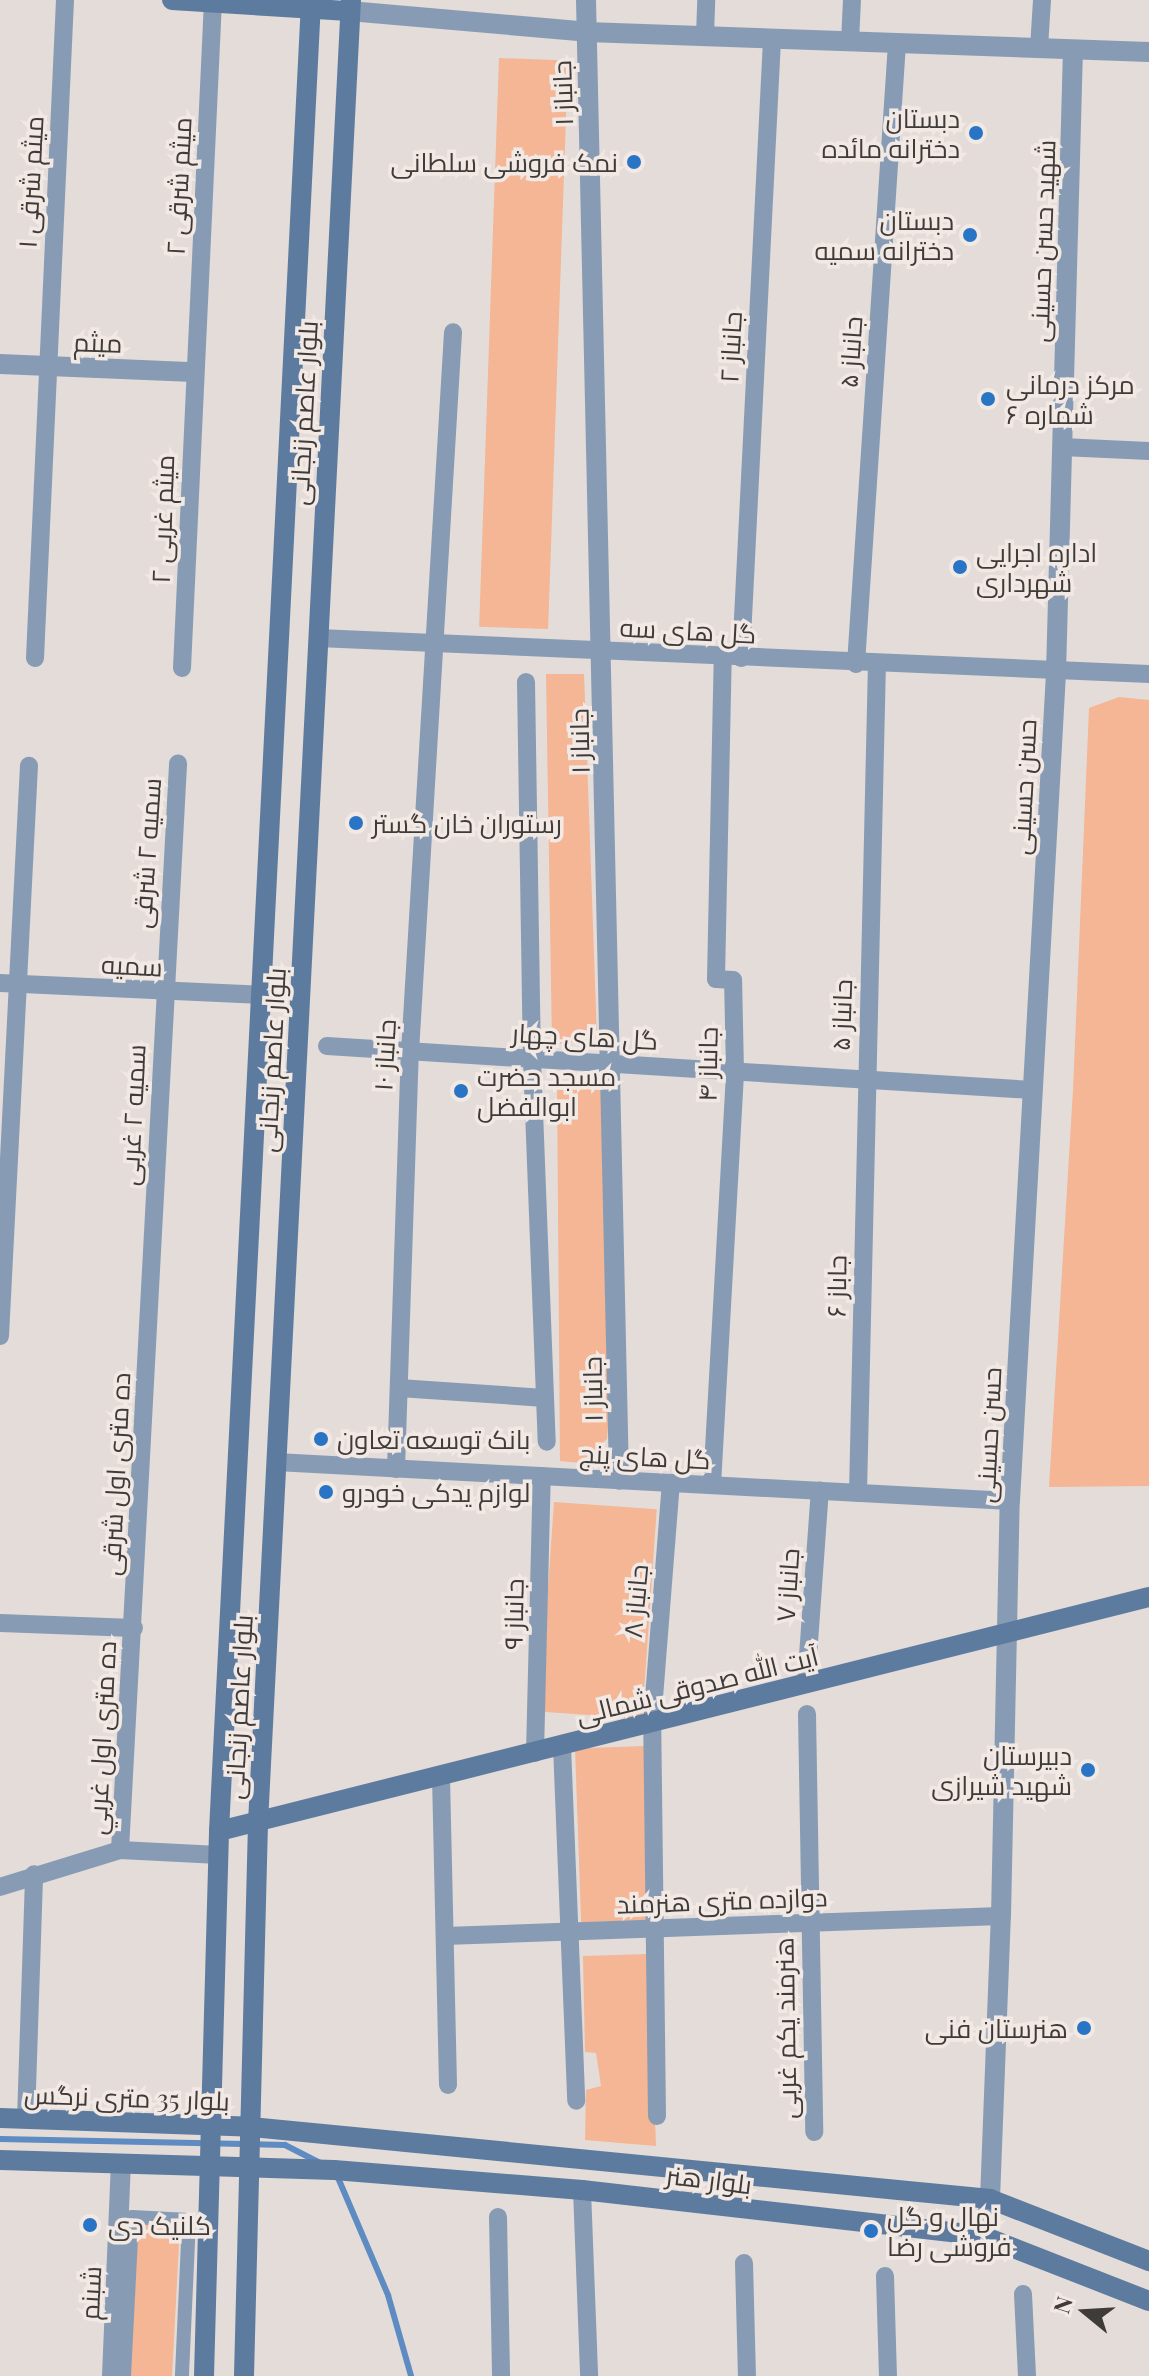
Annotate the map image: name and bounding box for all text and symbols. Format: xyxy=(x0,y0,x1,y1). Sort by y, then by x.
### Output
street label: جانباز ۱ xyxy=(545,60,579,126)
place label: دبستان دخترانه مائده xyxy=(822,102,960,164)
street label: میثم شرقی ۱ xyxy=(11,115,49,249)
street label: میثم شرقی ۲ xyxy=(159,116,197,256)
marker: دبستان دخترانه مائده xyxy=(967,124,985,142)
street label: شهید حسن حسینی xyxy=(1023,139,1061,343)
place label: نمک فروشی سلطانی xyxy=(391,146,618,178)
marker: نمک فروشی سلطانی xyxy=(625,153,643,171)
place label: دبستان دخترانه سمیه xyxy=(814,204,954,266)
marker: دبستان دخترانه سمیه xyxy=(961,226,979,244)
street label: جانباز ۲ xyxy=(713,311,747,383)
street label: جانباز ۵ xyxy=(832,315,868,389)
street label: بلوار عاصم زنجانی xyxy=(283,320,323,506)
street label: میثم xyxy=(73,326,123,358)
place label: مرکز درمانی شماره ۶ xyxy=(1006,368,1135,430)
marker: مرکز درمانی شماره ۶ xyxy=(977,388,999,410)
street label: میثم غربی ۲ xyxy=(144,454,180,584)
place label: اداره اجرایی شهرداری xyxy=(976,536,1097,598)
marker: اداره اجرایی شهرداری xyxy=(951,558,969,576)
street label: گل های سه xyxy=(619,611,757,649)
street label: جانباز ۱ xyxy=(563,708,595,774)
street label: حسن حسینی xyxy=(1004,718,1042,856)
street label: سمیه ۲ شرقی xyxy=(125,777,167,929)
place label: رستوران خان گستر xyxy=(372,807,562,839)
marker: رستوران خان گستر xyxy=(347,814,365,832)
street label: سمیه xyxy=(100,948,164,982)
street label: بلوار عاصم زنجانی xyxy=(251,967,291,1153)
street label: جانباز ۵ xyxy=(824,979,858,1051)
street label: گل های چهار xyxy=(511,1017,659,1055)
street label: جانباز ۱۰ xyxy=(367,1018,401,1092)
street label: جانباز ۴ xyxy=(691,1026,723,1102)
street label: سمیه ۲ غربی xyxy=(113,1044,151,1186)
place label: مسجد حضرت ابوالفضل xyxy=(477,1060,616,1122)
marker: مسجد حضرت ابوالفضل xyxy=(452,1082,470,1100)
street label: جاباز ۶ xyxy=(820,1255,852,1317)
street label: جانباز ۱ xyxy=(576,1356,608,1422)
street label: حسن حسینی xyxy=(969,1366,1007,1504)
street label: ده متری اول شرقی xyxy=(94,1372,136,1576)
place label: بانک توسعه تعاون xyxy=(337,1423,530,1455)
marker: بانک توسعه تعاون xyxy=(312,1430,330,1448)
street label: گل های پنج xyxy=(579,1437,711,1475)
place label: لوازم یدکی خودرو xyxy=(342,1476,530,1508)
marker: لوازم یدکی خودرو xyxy=(317,1483,335,1501)
street label: جانباز ۷ xyxy=(769,1547,805,1623)
street label: جانباز ۸ xyxy=(616,1563,654,1639)
street label: جانباز ۹ xyxy=(497,1578,529,1650)
street label: بلوار عاصم زنجانی xyxy=(218,1614,258,1800)
street label: ده متری اول غربي xyxy=(80,1640,122,1836)
street label: آیت الله صدوقی شمالی xyxy=(572,1640,822,1730)
place label: دبیرستان شهید شیرازی xyxy=(931,1739,1072,1800)
marker: دبیرستان شهید شیرازی xyxy=(1079,1761,1097,1779)
street label: دوازده متری هنرمند xyxy=(616,1881,828,1919)
street label: هنرمند یکم غربی xyxy=(768,1937,802,2119)
place label: هنرستان فنی xyxy=(925,2012,1068,2044)
marker: هنرستان فنی xyxy=(1075,2019,1093,2037)
street label: بلوار 35 متری نرگس xyxy=(24,2078,230,2116)
street label: بلوار هنر xyxy=(664,2158,754,2200)
place label: نهال و گل فروشی رضا xyxy=(887,2200,1012,2262)
place label: کلنیک دی xyxy=(108,2209,211,2241)
marker: کلنیک دی xyxy=(79,2214,101,2236)
marker: نهال و گل فروشی رضا xyxy=(862,2222,880,2240)
street label: شبنم xyxy=(73,2265,107,2321)
north arrow xyxy=(1045,2272,1125,2352)
text: N xyxy=(1045,2292,1079,2317)

